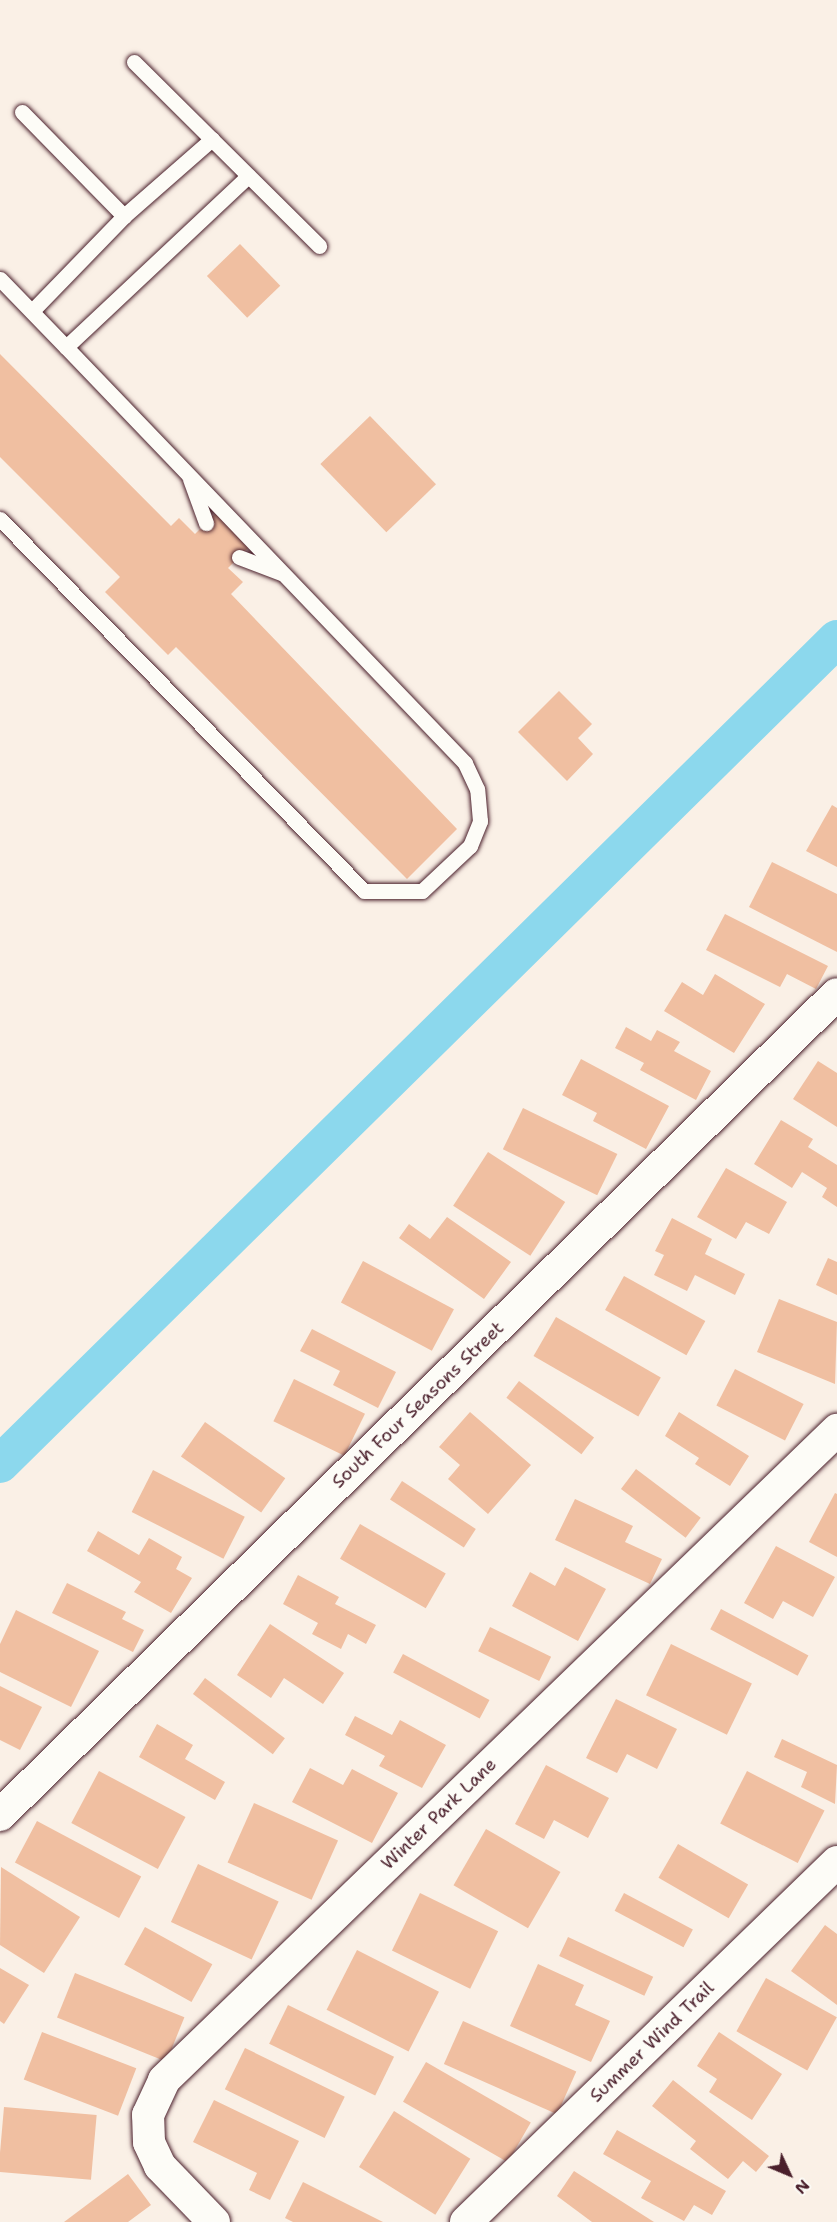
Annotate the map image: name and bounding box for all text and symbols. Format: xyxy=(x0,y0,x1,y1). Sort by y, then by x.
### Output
street label: South Four Seasons Street xyxy=(328,1317,508,1493)
street label: Winter Park Lane xyxy=(377,1754,501,1874)
street label: Summer Wind Trail xyxy=(585,1977,719,2107)
north arrow xyxy=(759,2144,819,2204)
text: N xyxy=(790,2175,814,2199)

